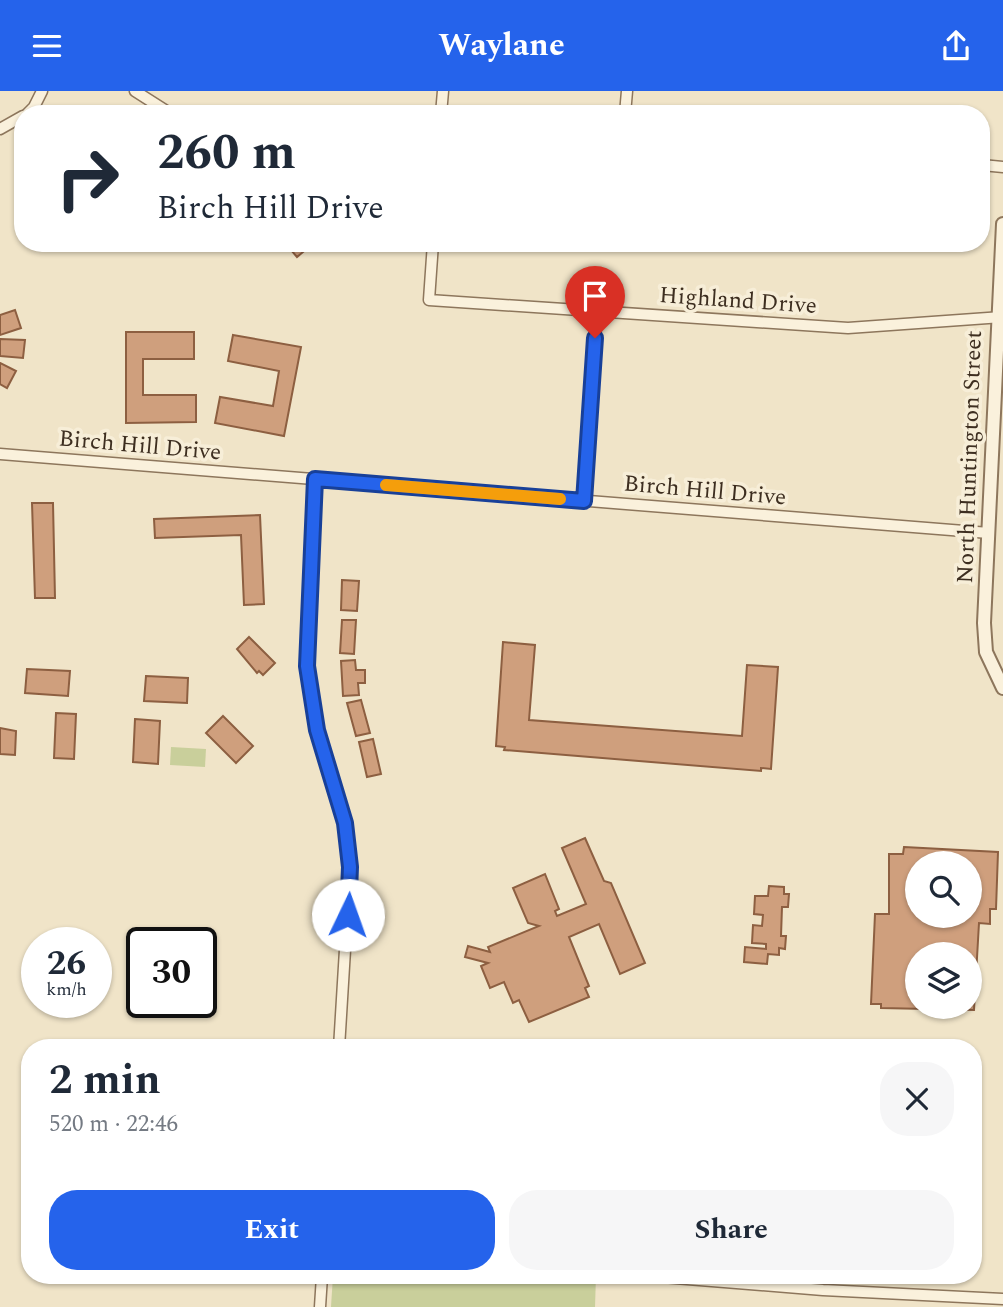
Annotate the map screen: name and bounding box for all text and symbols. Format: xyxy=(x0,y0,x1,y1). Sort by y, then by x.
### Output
text: Waylane xyxy=(438,21,565,70)
icon: menu xyxy=(28,27,66,65)
icon: share xyxy=(937,27,975,65)
text: 260 m xyxy=(157,116,296,191)
icon: right xyxy=(42,133,133,224)
text: Birch Hill Drive xyxy=(157,184,384,233)
pin xyxy=(565,266,625,338)
icon: arrive xyxy=(576,277,614,315)
street label: Highland Drive xyxy=(658,278,818,324)
street label: North Huntington Street xyxy=(948,330,992,584)
street label: Birch Hill Drive xyxy=(57,421,223,471)
street label: Birch Hill Drive xyxy=(622,466,788,516)
map controls xyxy=(905,851,982,1019)
button: search xyxy=(905,851,982,928)
position arrow xyxy=(311,878,385,952)
speed limit sign: 30 xyxy=(126,927,217,1018)
text: 26 xyxy=(47,937,86,990)
button: layers xyxy=(905,942,982,1019)
text: km/h xyxy=(46,976,87,1003)
text: 2 min xyxy=(49,1049,161,1112)
button: close xyxy=(880,1062,954,1136)
text: 520 m · 22:46 xyxy=(49,1107,178,1142)
button: Exit xyxy=(49,1190,495,1270)
button: Share xyxy=(509,1190,954,1270)

